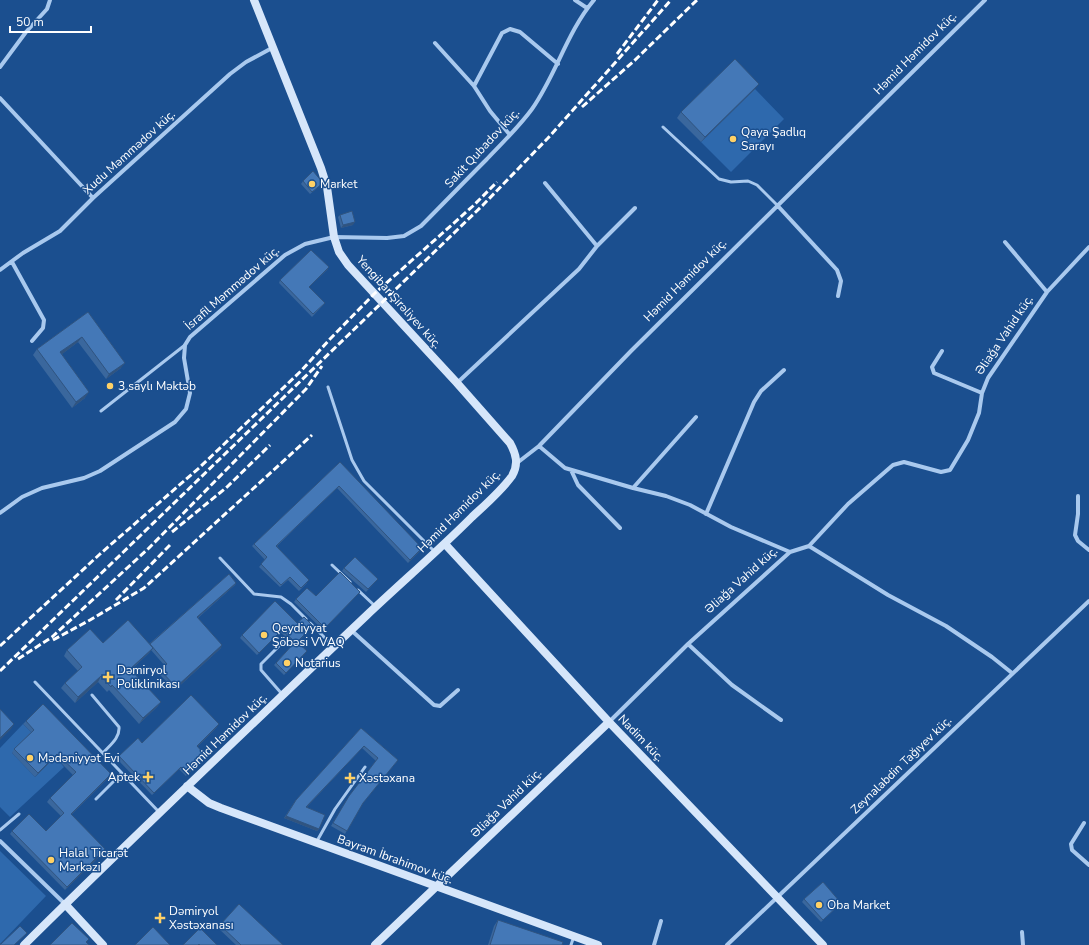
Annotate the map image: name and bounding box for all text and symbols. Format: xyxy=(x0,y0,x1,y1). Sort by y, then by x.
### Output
scale bar xyxy=(10,8,91,34)
street label: Həmid Həmidov küç. xyxy=(870,8,960,98)
text: 50 m xyxy=(16,14,44,30)
street label: Sakit Qubadov küç. xyxy=(441,105,523,191)
street label: Xudu Məmmədov küç. xyxy=(79,106,179,198)
place label: Qaya Şadlıq Sarayı xyxy=(741,124,806,154)
marker: Qaya Şadlıq Sarayı xyxy=(728,134,738,144)
place label: Market xyxy=(320,176,358,192)
marker: Market xyxy=(307,179,317,189)
street label: Həmid Həmidov küç. xyxy=(640,235,730,325)
street label: İsrafil Məmmədov küç. xyxy=(181,242,283,334)
street label: Yengibar Şirəliyev küç. xyxy=(352,251,445,352)
street label: Əliağa Vahid küç. xyxy=(971,292,1037,378)
place label: 3 saylı Məktəb xyxy=(118,378,196,394)
marker: 3 saylı Məktəb xyxy=(105,381,115,391)
street label: Həmid Həmidov küç. xyxy=(414,466,504,556)
street label: Əliağa Vahid küç. xyxy=(701,543,781,617)
place label: Qeydiyyat Şöbəsi VVAQ xyxy=(272,620,345,650)
marker: Qeydiyyat Şöbəsi VVAQ xyxy=(259,630,269,640)
place label: Notarius xyxy=(295,655,341,671)
marker: Notarius xyxy=(282,658,292,668)
place label: Dəmiryol Poliklinikası xyxy=(117,662,180,692)
marker: Dəmiryol Poliklinikası xyxy=(102,671,114,683)
street label: Həmid Həmidov küç. xyxy=(179,690,271,778)
street label: Nadim küç. xyxy=(615,711,667,765)
street label: Zeynalabdin Tağıyev küç. xyxy=(847,713,955,817)
place label: Mədəniyyət Evi xyxy=(38,750,120,766)
marker: Mədəniyyət Evi xyxy=(25,753,35,763)
street label: Əliağa Vahid küç. xyxy=(467,765,545,841)
place label: Aptek xyxy=(108,769,141,785)
place label: Xəstəxana xyxy=(359,770,415,786)
marker: Aptek xyxy=(143,772,153,782)
marker: Xəstəxana xyxy=(344,772,356,784)
street label: Bayram İbrahimov küç. xyxy=(335,831,455,887)
place label: Halal Ticarət Mərkəzi xyxy=(59,845,128,875)
marker: Halal Ticarət Mərkəzi xyxy=(46,855,56,865)
place label: Oba Market xyxy=(827,897,891,913)
marker: Oba Market xyxy=(814,900,824,910)
place label: Dəmiryol Xəstəxanası xyxy=(169,903,234,933)
marker: Dəmiryol Xəstəxanası xyxy=(154,912,166,924)

